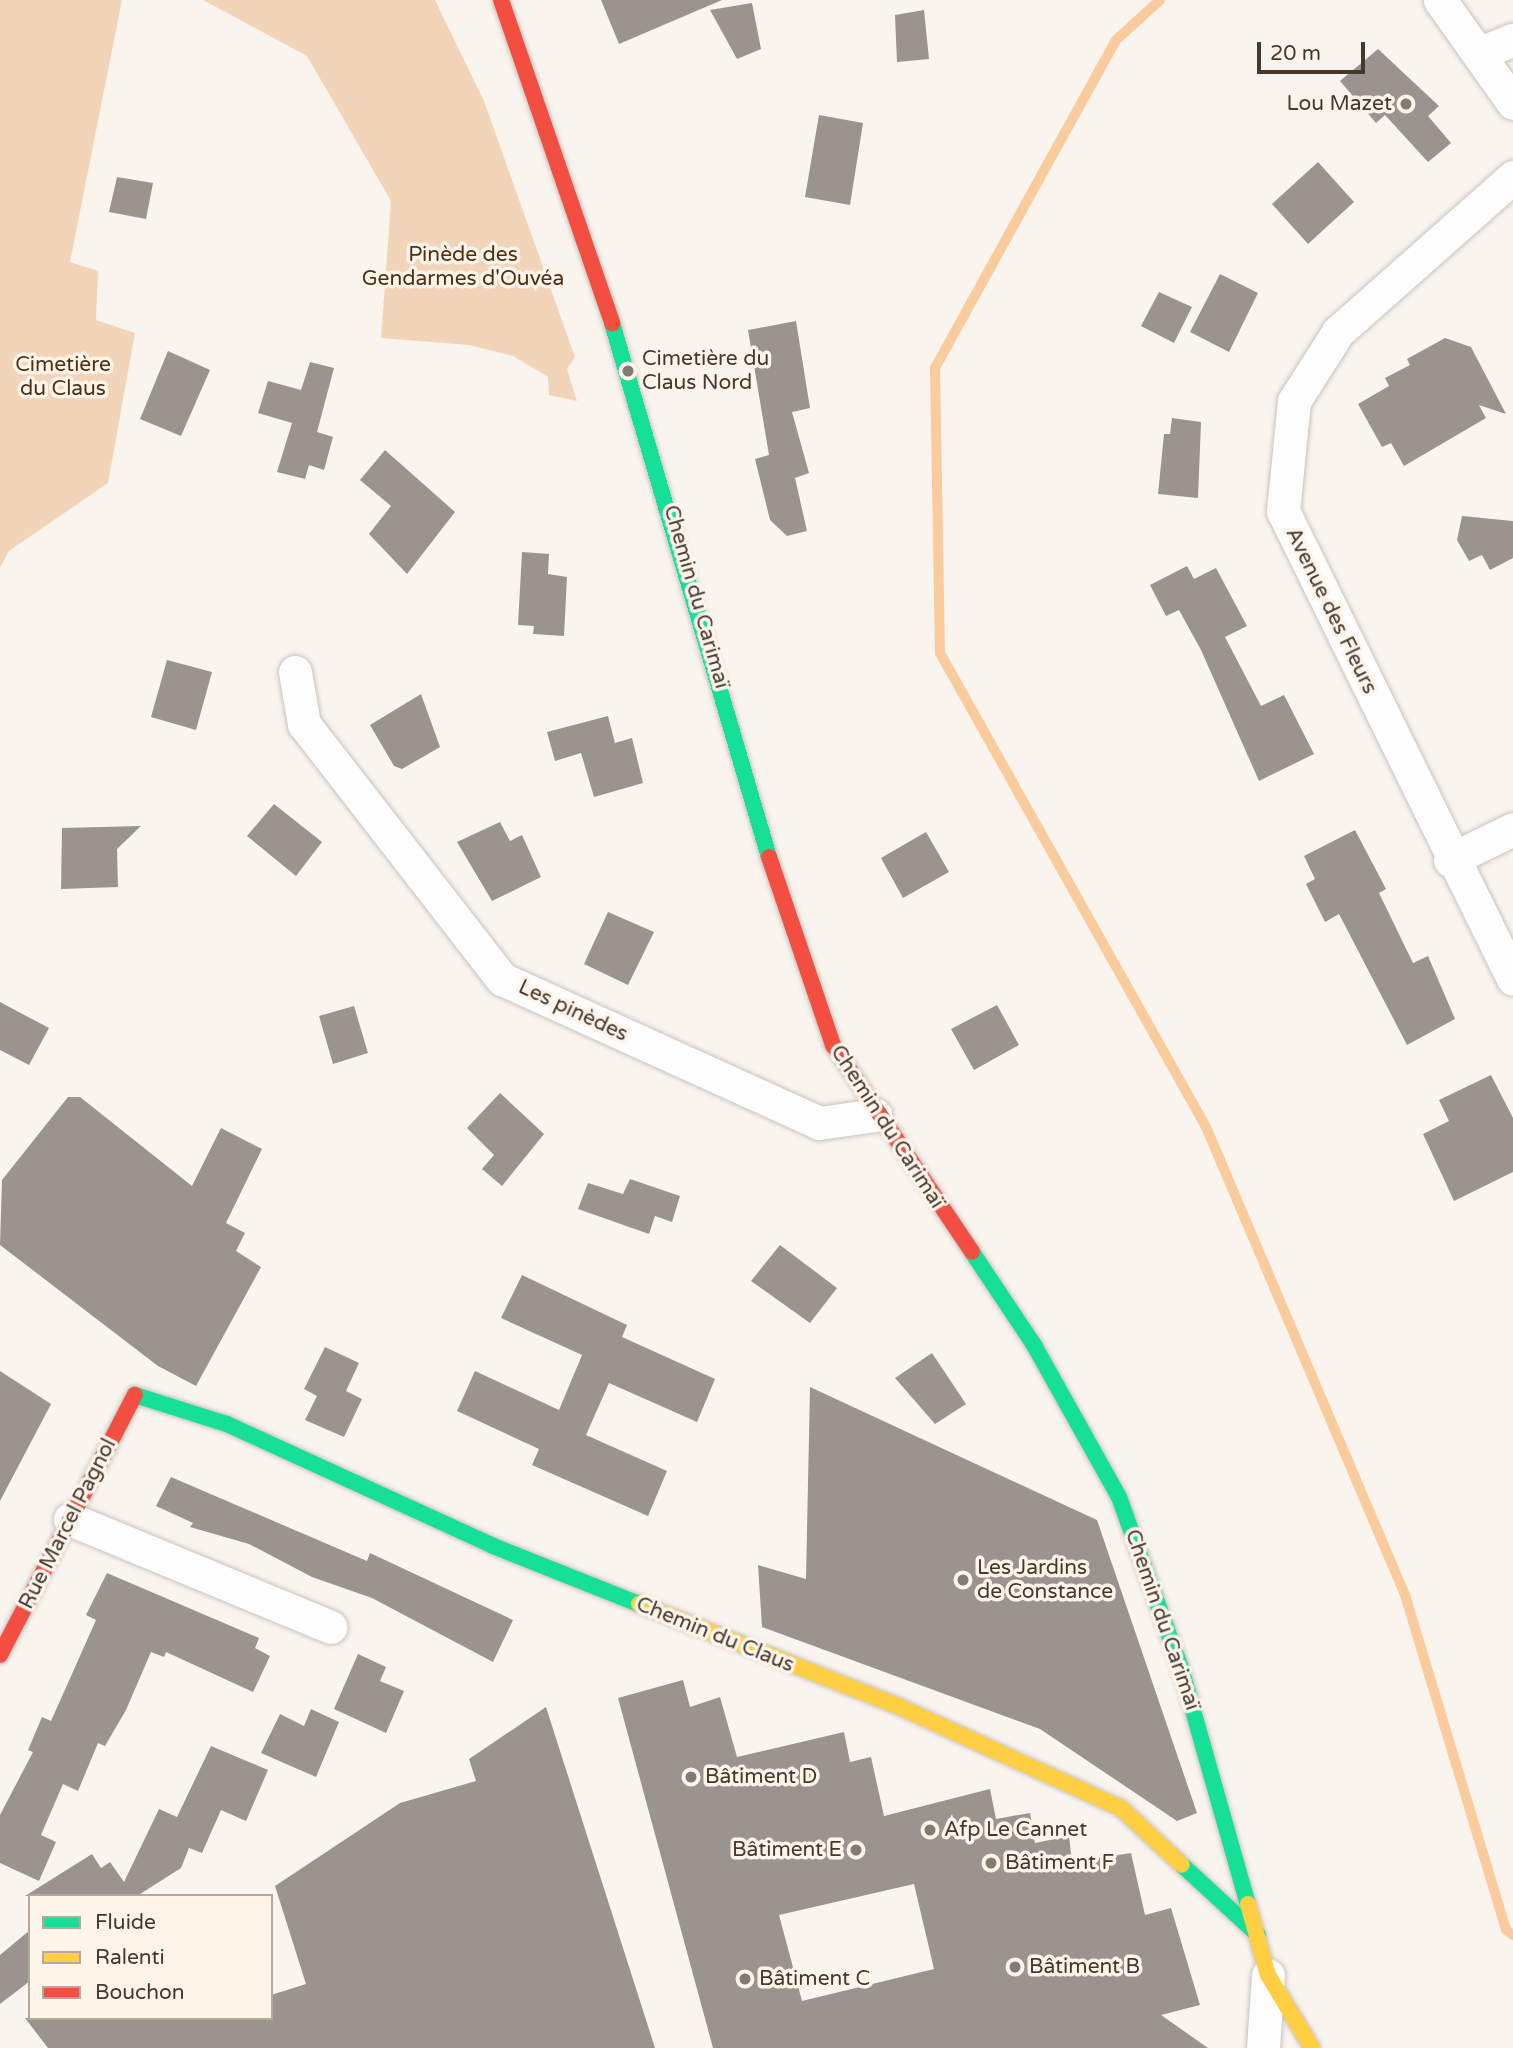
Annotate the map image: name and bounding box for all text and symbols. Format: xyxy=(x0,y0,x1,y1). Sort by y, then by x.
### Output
scale bar xyxy=(1261,28,1370,72)
text: 20 m xyxy=(1270,41,1321,66)
place label: Lou Mazet xyxy=(1286,91,1392,117)
marker: Lou Mazet xyxy=(1398,96,1414,112)
park label: Pinède des Gendarmes d'Ouvéa xyxy=(362,242,564,292)
place label: Cimetière du Claus Nord xyxy=(642,346,769,396)
park label: Cimetière du Claus xyxy=(15,352,111,402)
marker: Cimetière du Claus Nord xyxy=(620,363,636,379)
street label: Chemin du Carimaï xyxy=(658,502,734,692)
street label: Avenue des Fleurs xyxy=(1280,524,1382,698)
street label: Les pinèdes xyxy=(514,975,632,1047)
street label: Chemin du Carimaï xyxy=(825,1041,949,1213)
street label: Rue Marcel Pagnol xyxy=(14,1435,122,1613)
street label: Chemin du Carimaï xyxy=(1119,1526,1205,1714)
place label: Les Jardins de Constance xyxy=(977,1555,1113,1605)
marker: Les Jardins de Constance xyxy=(955,1572,971,1588)
street label: Chemin du Claus xyxy=(632,1592,798,1678)
place label: Bâtiment D xyxy=(705,1764,817,1790)
marker: Bâtiment D xyxy=(683,1769,699,1785)
place label: Afp Le Cannet xyxy=(944,1817,1087,1843)
marker: Afp Le Cannet xyxy=(922,1822,938,1838)
place label: Bâtiment E xyxy=(732,1837,842,1863)
marker: Bâtiment E xyxy=(848,1842,864,1858)
place label: Bâtiment F xyxy=(1005,1850,1114,1876)
marker: Bâtiment F xyxy=(983,1855,999,1871)
legend xyxy=(28,1894,273,2020)
text: Fluide xyxy=(95,1910,156,1935)
text: Ralenti xyxy=(95,1945,165,1970)
place label: Bâtiment B xyxy=(1029,1954,1140,1980)
marker: Bâtiment B xyxy=(1007,1959,1023,1975)
place label: Bâtiment C xyxy=(759,1966,870,1992)
marker: Bâtiment C xyxy=(737,1971,753,1987)
text: Bouchon xyxy=(95,1980,185,2005)

